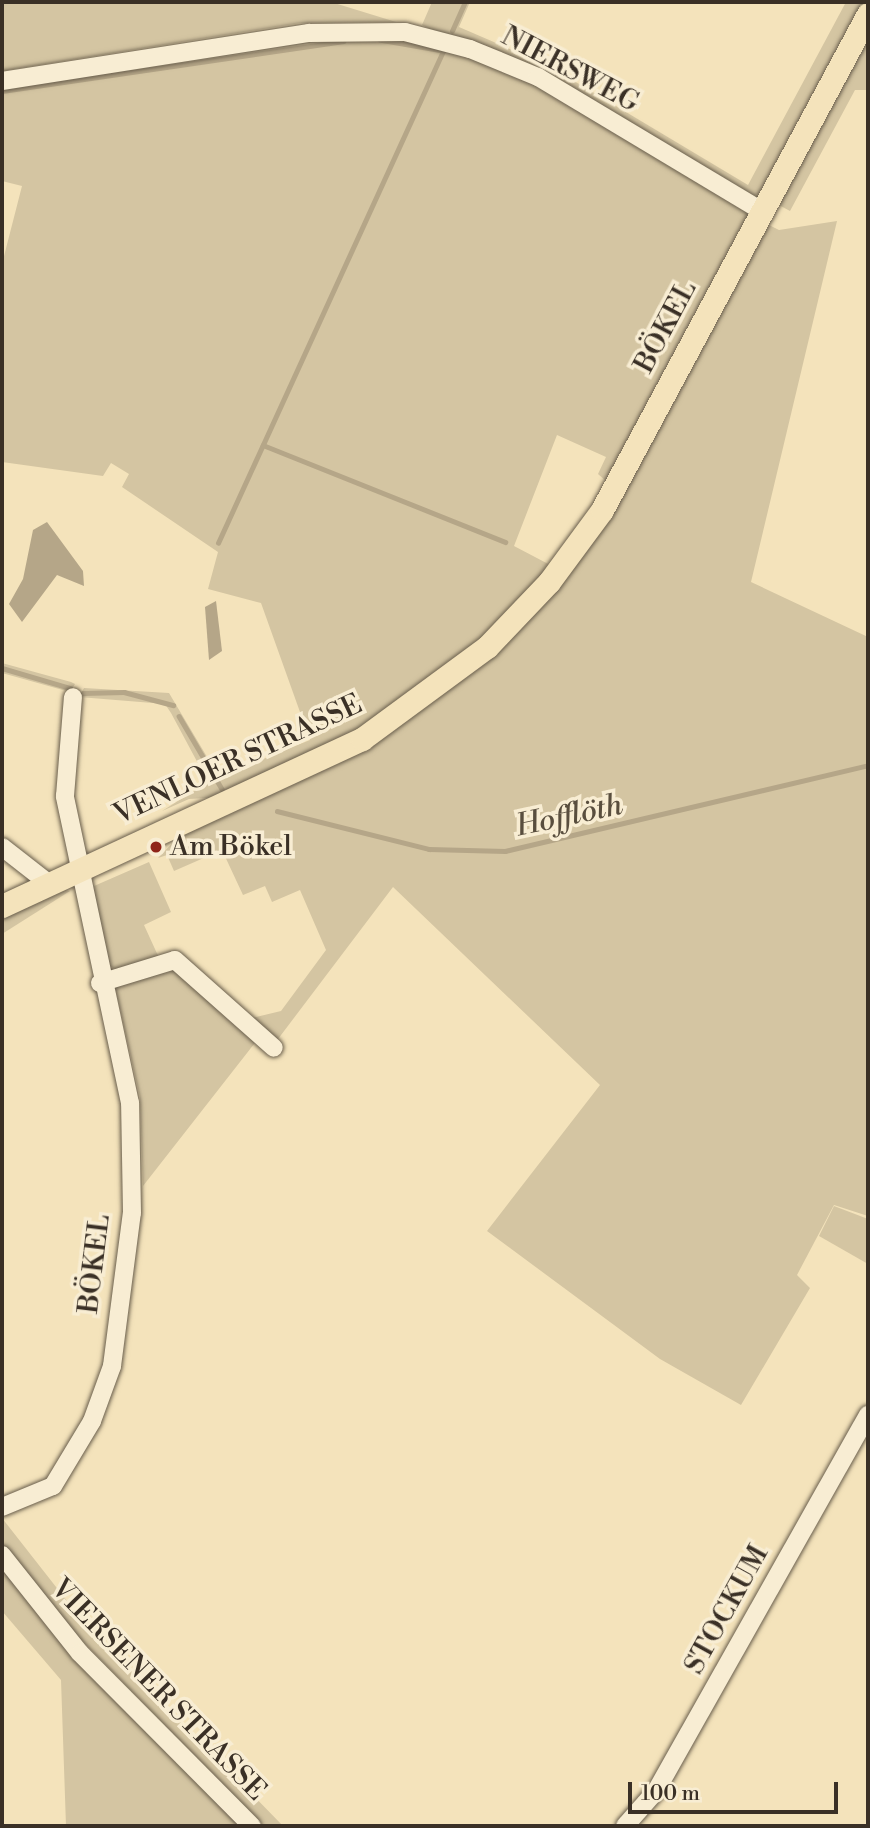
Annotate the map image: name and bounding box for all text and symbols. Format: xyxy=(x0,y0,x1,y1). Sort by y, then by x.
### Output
street label: NIERSWEG xyxy=(495,20,645,120)
street label: BÖKEL xyxy=(628,275,704,379)
street label: VENLOER STRASSE xyxy=(108,688,368,832)
water label: Hofflöth xyxy=(512,787,626,845)
place label: Am Bökel xyxy=(170,830,292,864)
marker: Am Bökel xyxy=(148,839,164,855)
street label: BÖKEL xyxy=(72,1213,118,1315)
street label: STOCKUM xyxy=(678,1540,776,1680)
street label: VIERSENER STRASSE xyxy=(43,1572,273,1808)
scale bar xyxy=(632,1769,842,1813)
text: 100 m xyxy=(641,1781,700,1807)

